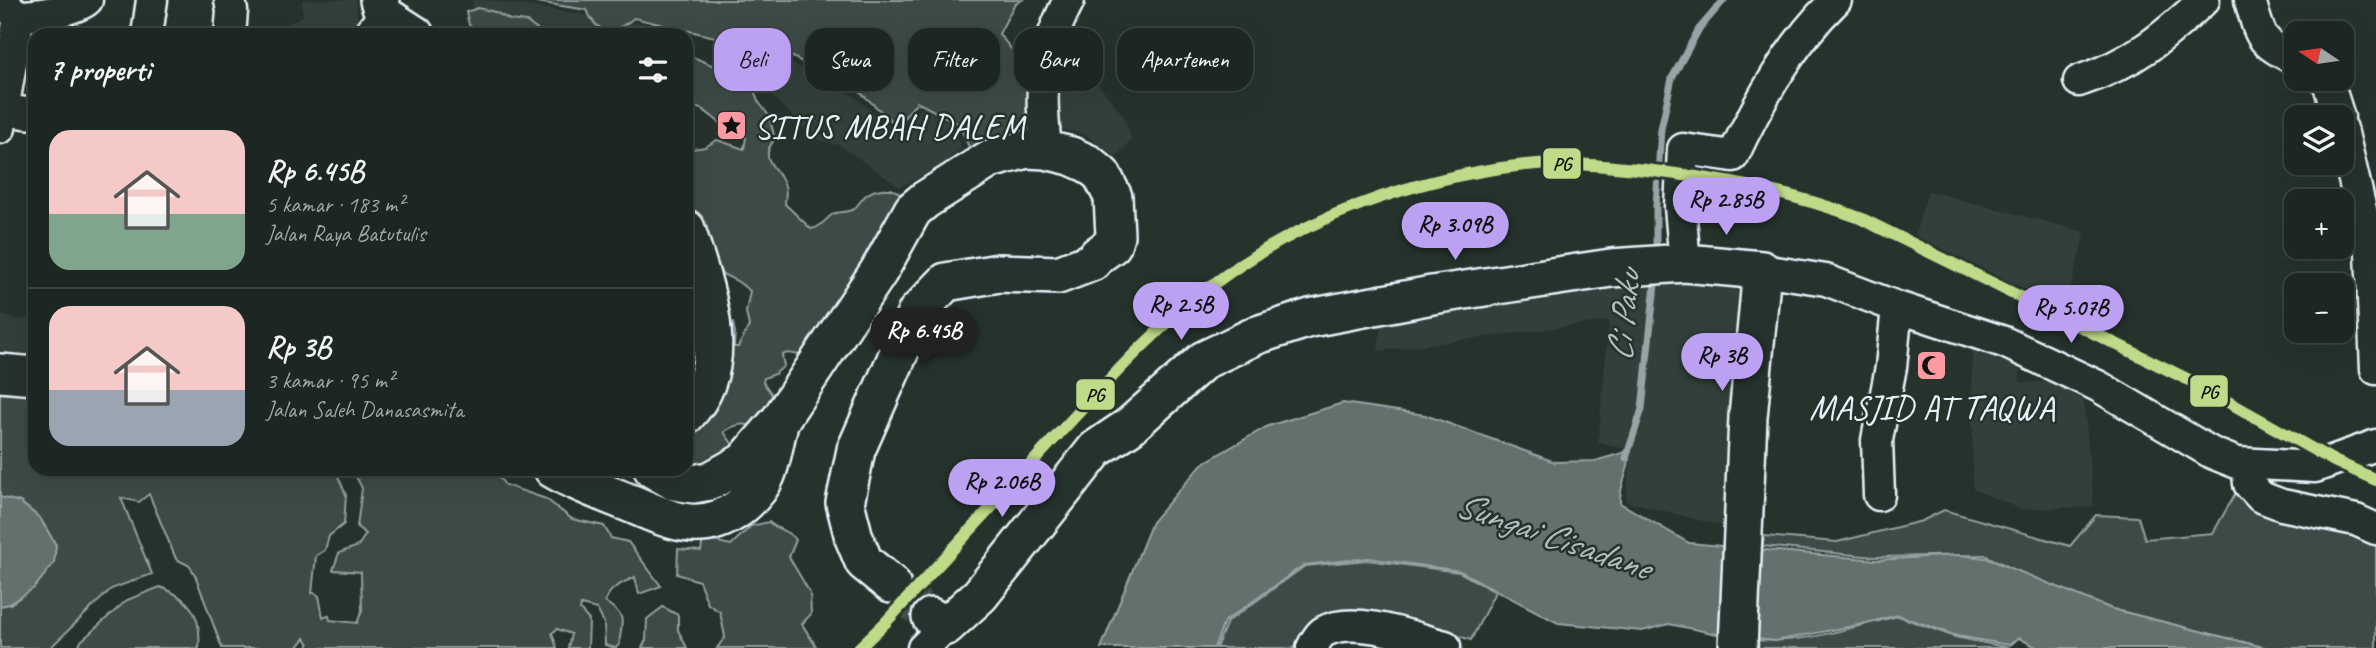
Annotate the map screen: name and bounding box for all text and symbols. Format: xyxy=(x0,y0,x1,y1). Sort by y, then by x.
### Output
north arrow xyxy=(2284,21,2354,91)
map controls xyxy=(2284,21,2354,343)
chip: Beli xyxy=(714,28,791,91)
chip: Sewa xyxy=(805,28,894,91)
chip: Filter xyxy=(908,28,1000,91)
chip: Baru xyxy=(1014,28,1103,91)
chip: Apartemen xyxy=(1117,28,1253,91)
text: 7 properti xyxy=(49,51,151,89)
icon: filters xyxy=(634,51,672,89)
place label: SITUS MBAH DALEM xyxy=(754,104,1027,149)
button: layers xyxy=(2284,105,2354,175)
place icon: SITUS MBAH DALEM xyxy=(714,109,748,143)
line badge: PG xyxy=(1542,147,1582,180)
text: Rp 6.45B xyxy=(266,152,364,190)
text: PG xyxy=(1553,152,1574,176)
icon: home xyxy=(105,158,189,242)
pin: Rp 2.85B xyxy=(1654,177,1798,237)
text: Rp 2.85B xyxy=(1689,185,1763,214)
button: + xyxy=(2284,189,2354,259)
text: 5 kamar · 183 m² xyxy=(266,190,404,219)
pin: Rp 3.09B xyxy=(1383,202,1527,262)
text: Rp 3.09B xyxy=(1418,210,1492,239)
text: Jalan Raya Batutulis xyxy=(266,219,426,248)
water label: Ci Paku xyxy=(1595,263,1652,364)
button: − xyxy=(2284,273,2354,343)
pin: Rp 2.5B xyxy=(1116,282,1246,342)
pin: Rp 5.07B xyxy=(1999,286,2143,345)
text: Rp 2.5B xyxy=(1149,290,1213,319)
text: Rp 5.07B xyxy=(2034,293,2108,322)
pin: Rp 6.45B xyxy=(852,308,996,368)
text: Rp 6.45B xyxy=(887,316,961,345)
text: Rp 3B xyxy=(266,328,331,366)
icon: home xyxy=(105,334,189,418)
pin: Rp 3B xyxy=(1673,334,1771,393)
text: Rp 3B xyxy=(1697,341,1747,370)
mosque icon: MASJID AT TAQWA xyxy=(1915,349,1949,383)
text: 3 kamar · 95 m² xyxy=(266,366,394,395)
line badge: PG xyxy=(2189,374,2229,408)
line badge: PG xyxy=(1075,378,1116,411)
text: PG xyxy=(2200,380,2221,404)
text: PG xyxy=(1086,383,1107,407)
place label: MASJID AT TAQWA xyxy=(1809,385,2056,430)
text: Jalan Saleh Danasasmita xyxy=(266,395,464,424)
pin: Rp 2.06B xyxy=(930,460,1074,519)
text: Rp 2.06B xyxy=(964,467,1040,496)
water label: Sungai Cisadane xyxy=(1450,480,1662,592)

